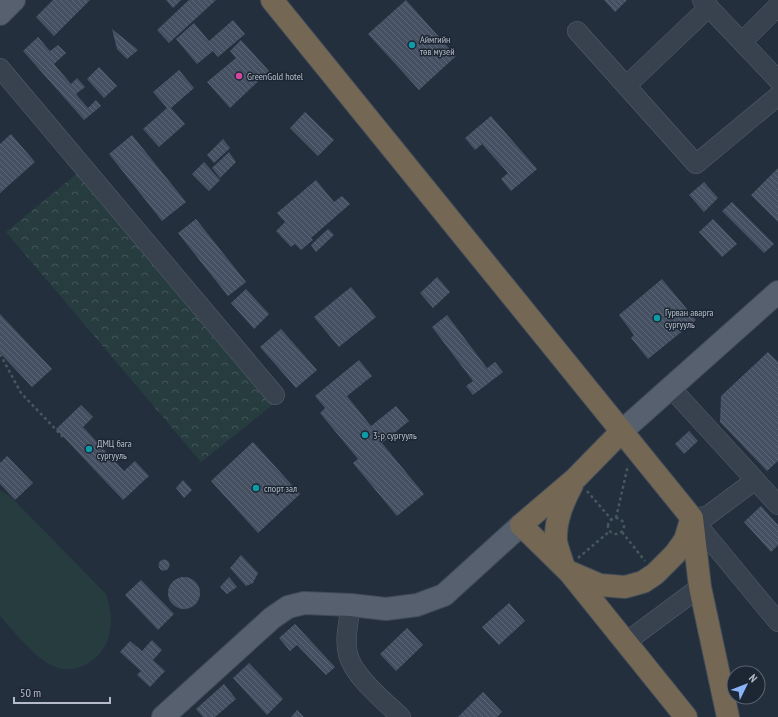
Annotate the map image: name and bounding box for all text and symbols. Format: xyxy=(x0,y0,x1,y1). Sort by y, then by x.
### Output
place label: Аймгийн төв музей xyxy=(420,33,455,58)
marker: Аймгийн төв музей xyxy=(407,40,417,50)
place label: GreenGold hotel xyxy=(247,70,304,83)
marker: GreenGold hotel xyxy=(234,71,244,81)
place label: Гурван аварга сургууль xyxy=(665,306,714,331)
marker: Гурван аварга сургууль xyxy=(652,313,662,323)
place label: 3-р сургууль xyxy=(373,429,417,442)
marker: 3-р сургууль xyxy=(360,430,370,440)
place label: ДМЦ бага сургууль xyxy=(97,437,132,462)
marker: ДМЦ бага сургууль xyxy=(84,444,94,454)
place label: спорт зал xyxy=(264,482,297,495)
marker: спорт зал xyxy=(251,483,261,493)
north arrow xyxy=(726,665,766,705)
text: N xyxy=(746,671,760,685)
scale bar xyxy=(14,679,110,705)
text: 50 m xyxy=(20,685,41,700)

